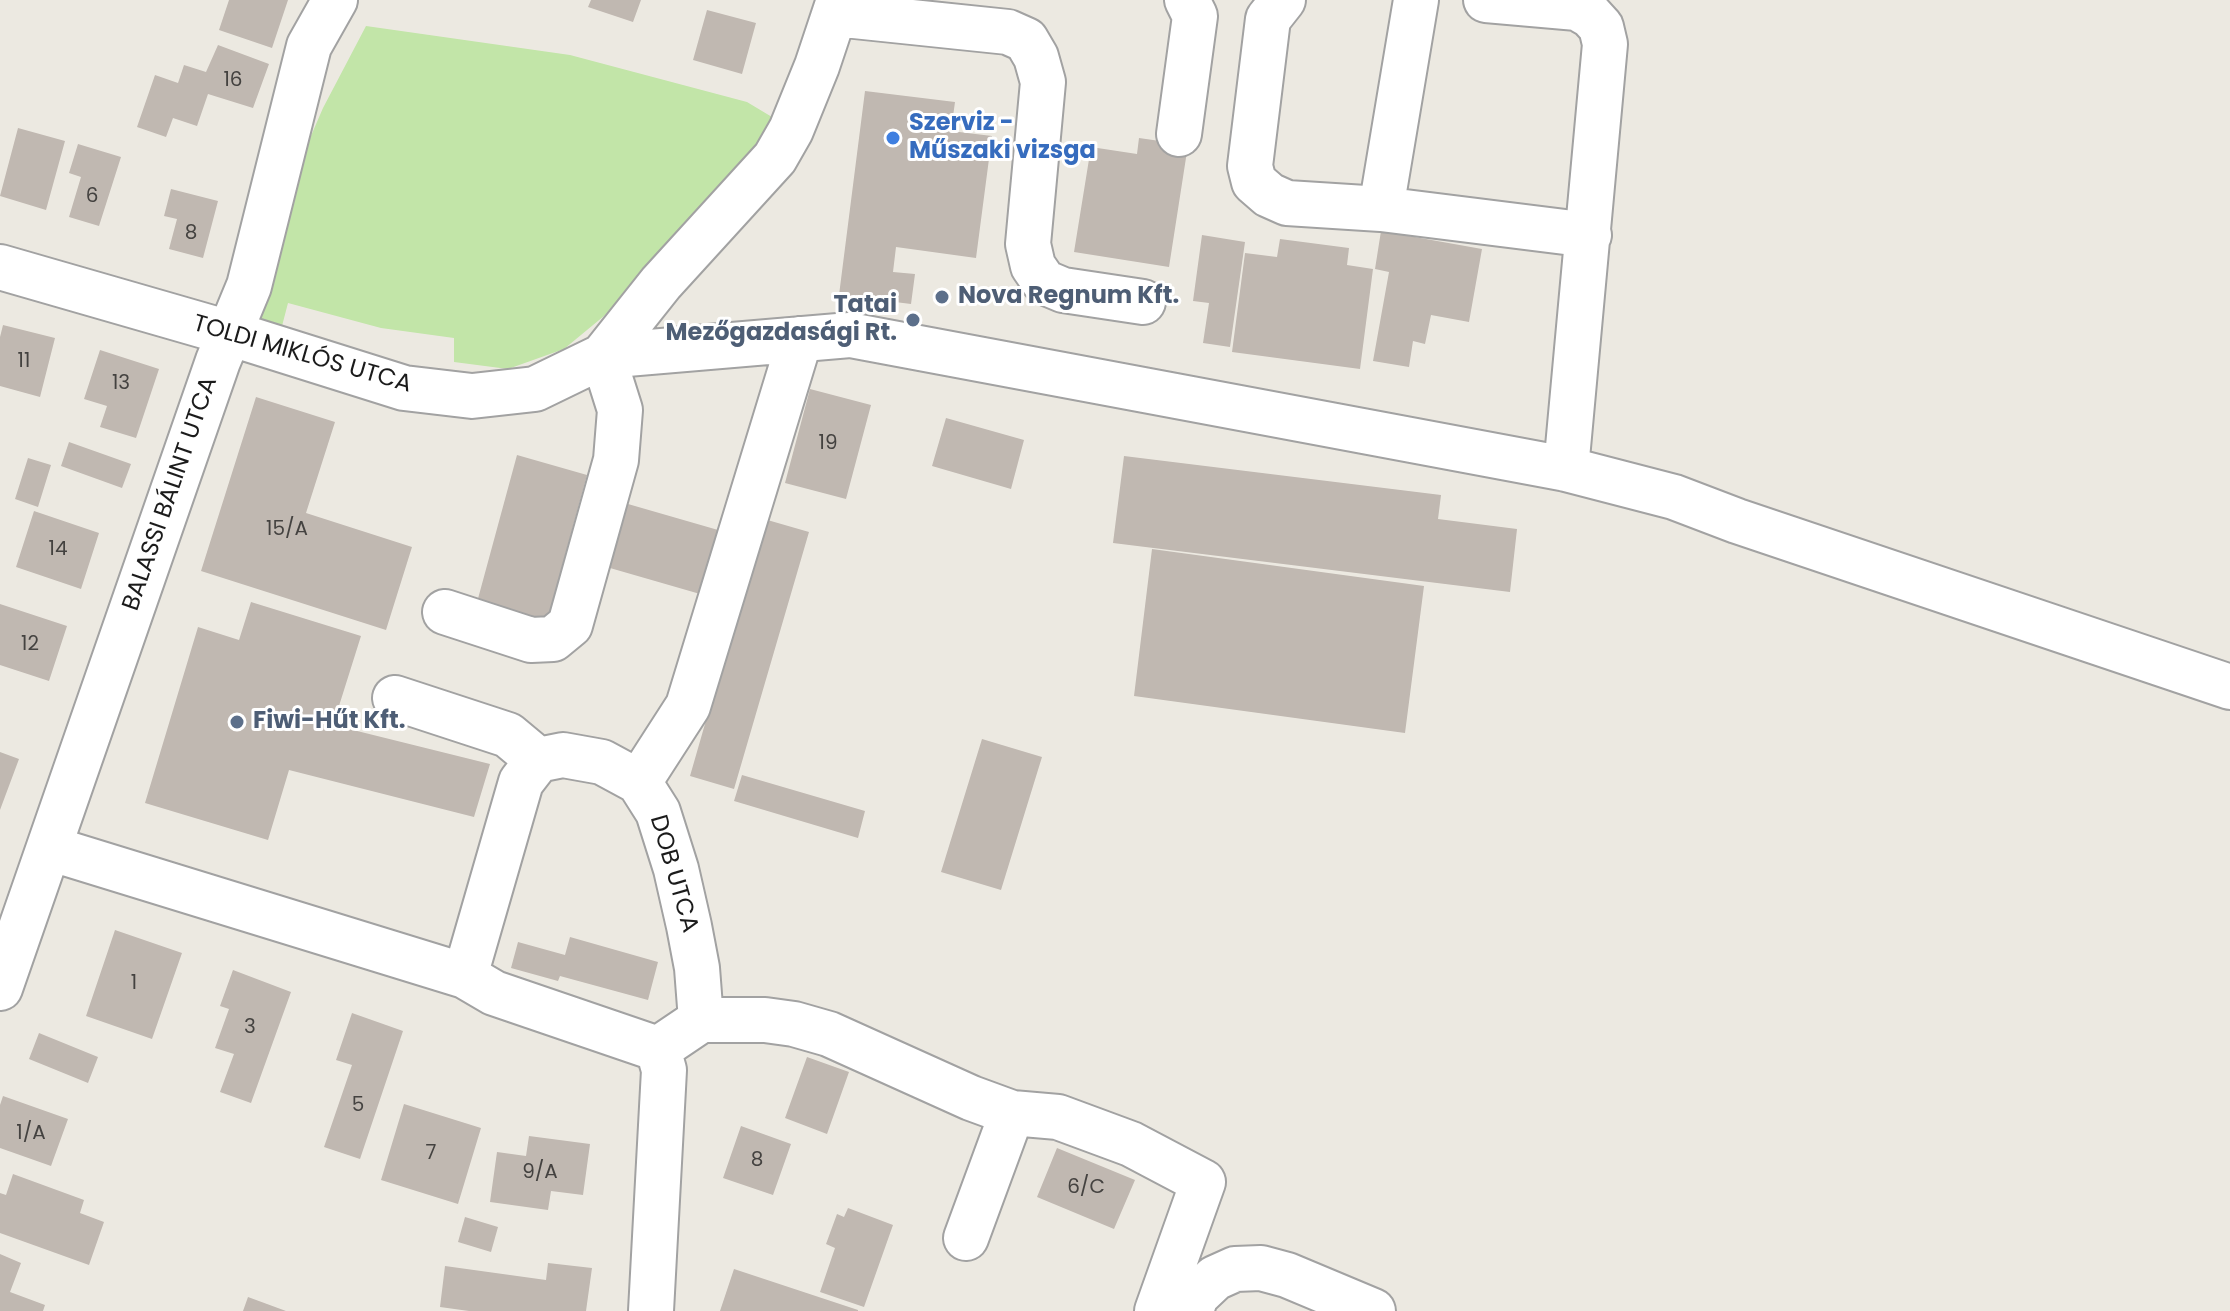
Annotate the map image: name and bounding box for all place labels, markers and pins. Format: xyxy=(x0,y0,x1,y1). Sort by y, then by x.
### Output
place label: Szerviz - Műszaki vizsga xyxy=(909,110,1096,166)
marker: Szerviz - Műszaki vizsga xyxy=(884,129,902,147)
place label: Nova Regnum Kft. xyxy=(958,283,1179,311)
marker: Nova Regnum Kft. xyxy=(933,288,951,306)
place label: Tatai Mezőgazdasági Rt. xyxy=(666,292,897,348)
marker: Tatai Mezőgazdasági Rt. xyxy=(904,311,922,329)
place label: Fiwi-Hűt Kft. xyxy=(253,708,405,736)
marker: Fiwi-Hűt Kft. xyxy=(228,713,246,731)

